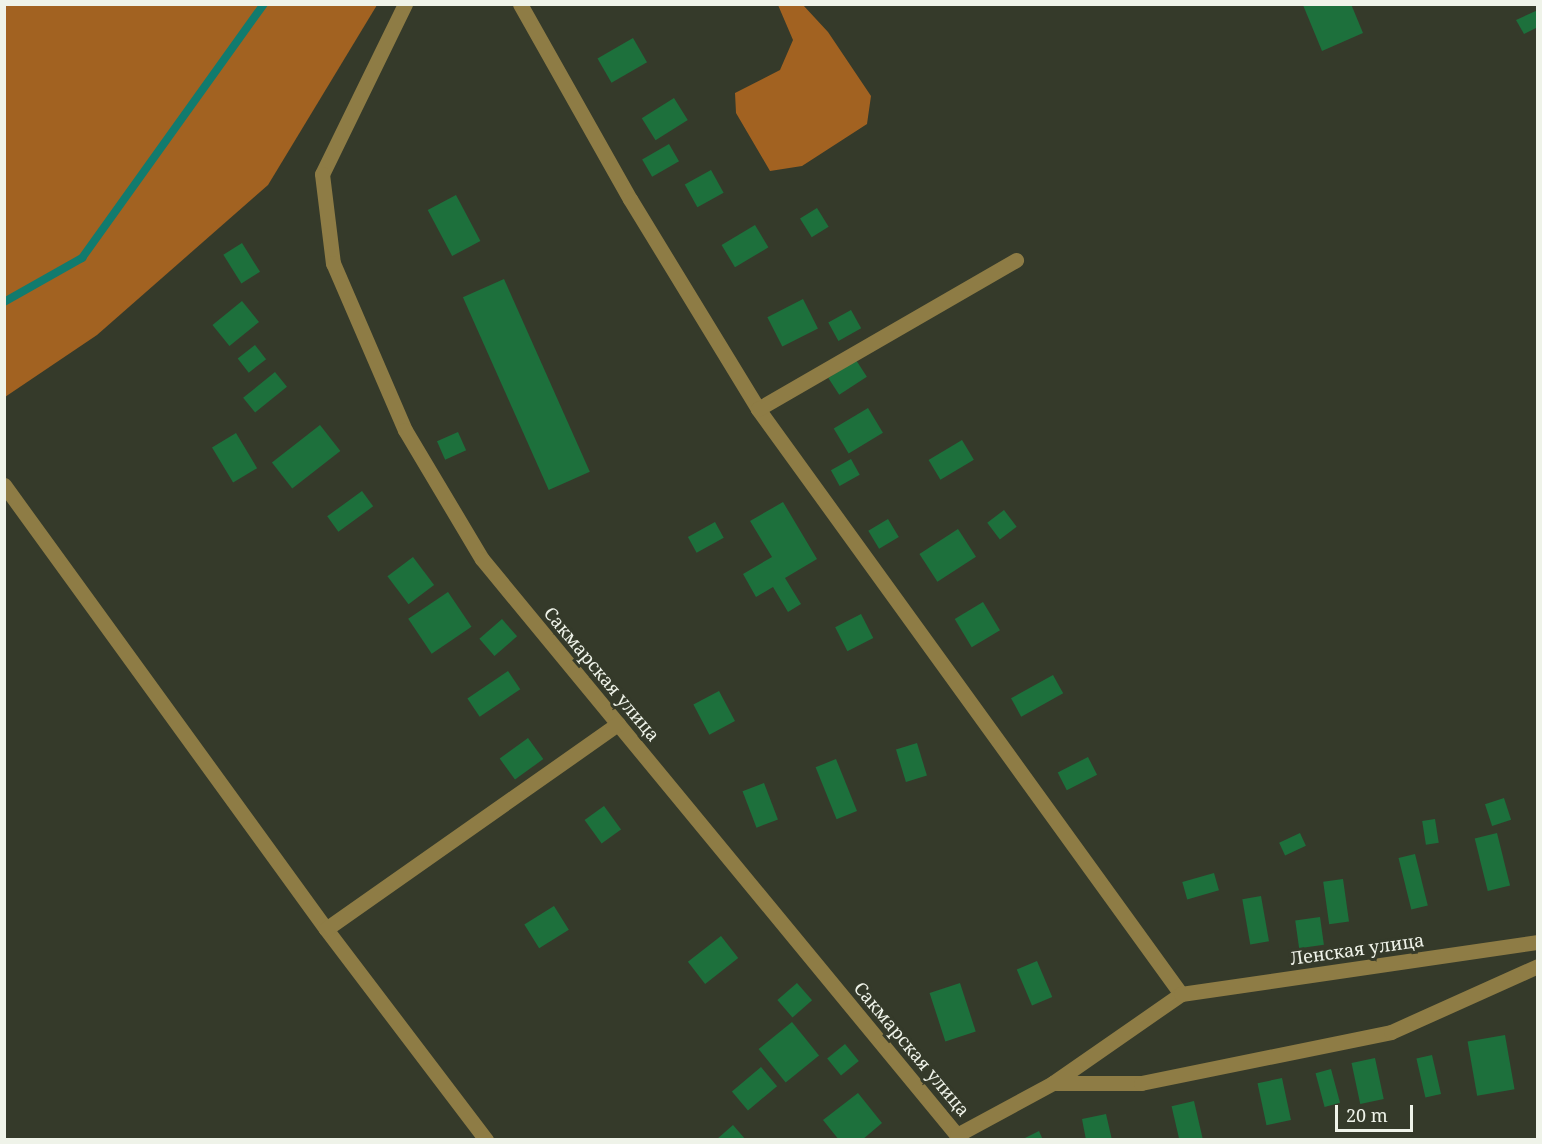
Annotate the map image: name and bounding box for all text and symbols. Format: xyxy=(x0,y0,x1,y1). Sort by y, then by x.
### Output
street label: Сакмарская улица xyxy=(539,602,665,746)
street label: Ленская улица xyxy=(1289,929,1425,969)
street label: Сакмарская улица xyxy=(849,977,975,1121)
scale bar xyxy=(1338,1093,1416,1131)
text: 20 m xyxy=(1346,1103,1388,1127)

